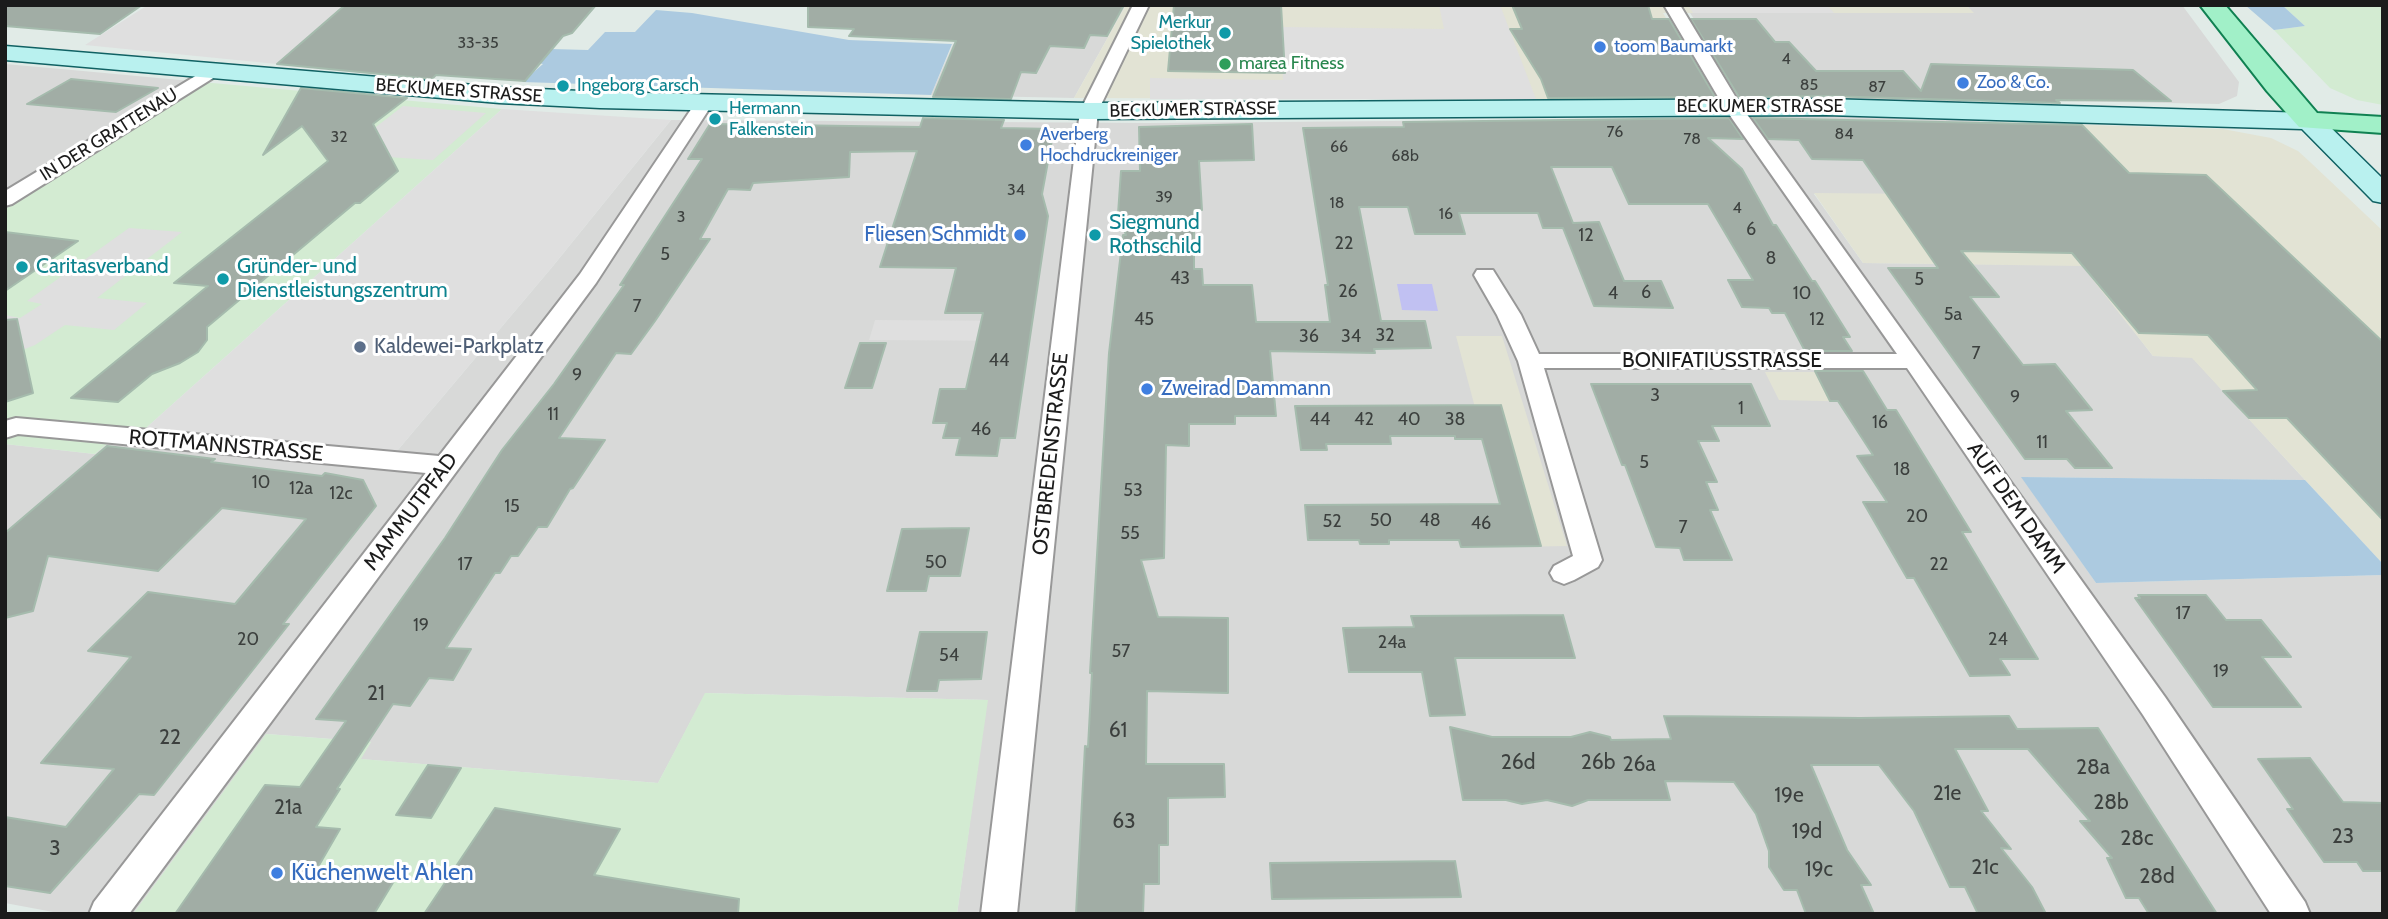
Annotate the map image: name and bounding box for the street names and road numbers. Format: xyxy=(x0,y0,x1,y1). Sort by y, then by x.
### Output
street label: BECKUMER STRASSE xyxy=(375,74,543,108)
street label: IN DER GRATTENAU xyxy=(36,84,182,186)
street label: BECKUMER STRASSE xyxy=(1676,96,1844,118)
street label: BECKUMER STRASSE xyxy=(1109,98,1277,122)
street label: BONIFATIUSSTRASSE xyxy=(1622,348,1822,374)
street label: OSTBREDENSTRASSE xyxy=(1028,352,1074,556)
street label: ROTTMANNSTRASSE xyxy=(128,425,324,467)
street label: AUF DEM DAMM xyxy=(1961,438,2071,578)
street label: MAMMUTPFAD xyxy=(359,448,463,576)

